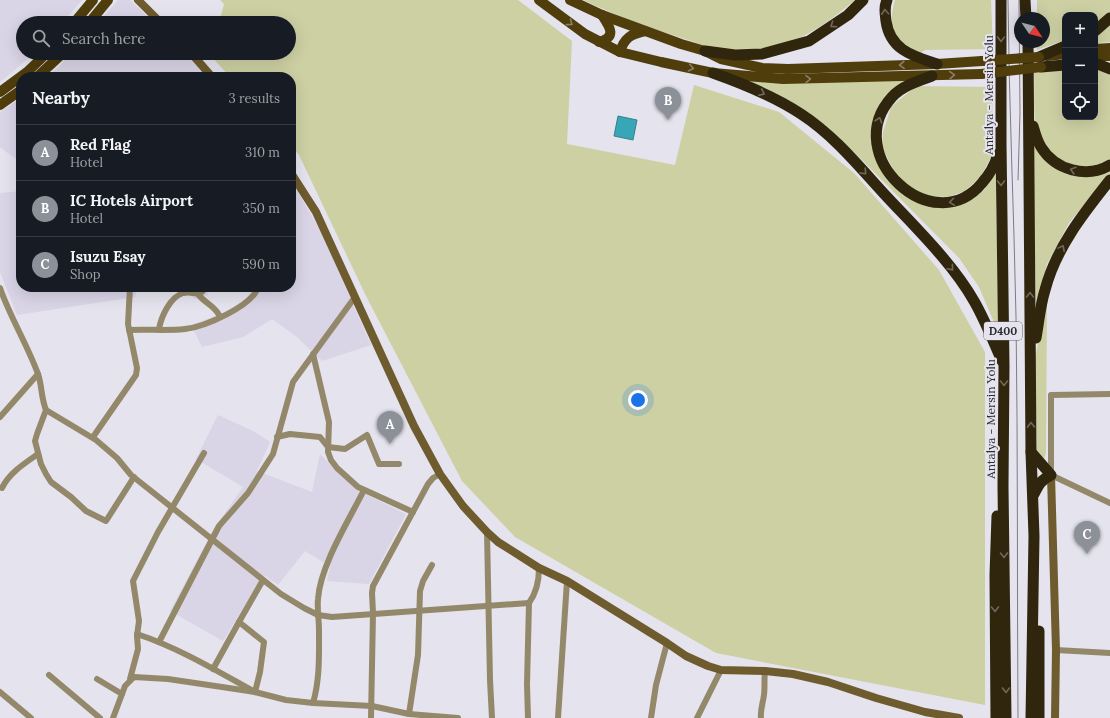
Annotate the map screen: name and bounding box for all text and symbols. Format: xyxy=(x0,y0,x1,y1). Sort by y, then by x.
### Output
one-way arrow xyxy=(881,9,890,15)
north arrow xyxy=(1014,12,1050,48)
map controls xyxy=(1062,12,1098,120)
button: + xyxy=(1062,12,1098,48)
search box xyxy=(16,16,296,60)
one-way arrow xyxy=(566,18,573,26)
one-way arrow xyxy=(830,20,837,27)
icon: search xyxy=(30,27,52,49)
text: Search here xyxy=(62,29,145,48)
street label: Antalya - Mersin Yolu xyxy=(981,35,996,156)
one-way arrow xyxy=(997,36,1005,42)
button: − xyxy=(1062,48,1098,84)
one-way arrow xyxy=(899,61,905,69)
one-way arrow xyxy=(687,63,694,72)
one-way arrow xyxy=(949,71,955,79)
one-way arrow xyxy=(805,75,811,83)
button: locate xyxy=(1062,84,1098,120)
text: Nearby xyxy=(32,87,90,109)
pin: B xyxy=(655,87,681,120)
one-way arrow xyxy=(758,88,766,96)
text: 3 results xyxy=(228,90,280,107)
one-way arrow xyxy=(874,116,883,123)
text: Red Flag xyxy=(70,135,131,154)
text: A xyxy=(41,144,49,161)
text: 310 m xyxy=(245,144,280,161)
text: Hotel xyxy=(70,154,103,171)
one-way arrow xyxy=(1069,166,1076,175)
one-way arrow xyxy=(859,167,867,175)
one-way arrow xyxy=(997,180,1006,186)
text: IC Hotels Airport xyxy=(70,191,193,210)
one-way arrow xyxy=(949,197,955,206)
text: B xyxy=(41,200,49,217)
text: 350 m xyxy=(243,200,280,217)
text: Hotel xyxy=(70,210,103,227)
one-way arrow xyxy=(1057,245,1064,252)
text: Isuzu Esay xyxy=(70,247,146,266)
text: C xyxy=(41,256,49,273)
text: 590 m xyxy=(242,256,280,273)
one-way arrow xyxy=(946,264,953,271)
text: Shop xyxy=(70,266,101,283)
one-way arrow xyxy=(1026,292,1034,298)
road number: D400 xyxy=(984,322,1022,340)
street label: Antalya - Mersin Yolu xyxy=(983,359,998,480)
one-way arrow xyxy=(1000,380,1008,386)
your location xyxy=(628,390,648,410)
pin: A xyxy=(377,411,403,444)
one-way arrow xyxy=(1027,422,1035,428)
pin: C xyxy=(1074,521,1100,554)
one-way arrow xyxy=(1000,552,1008,558)
one-way arrow xyxy=(991,606,999,612)
one-way arrow xyxy=(1002,687,1010,693)

